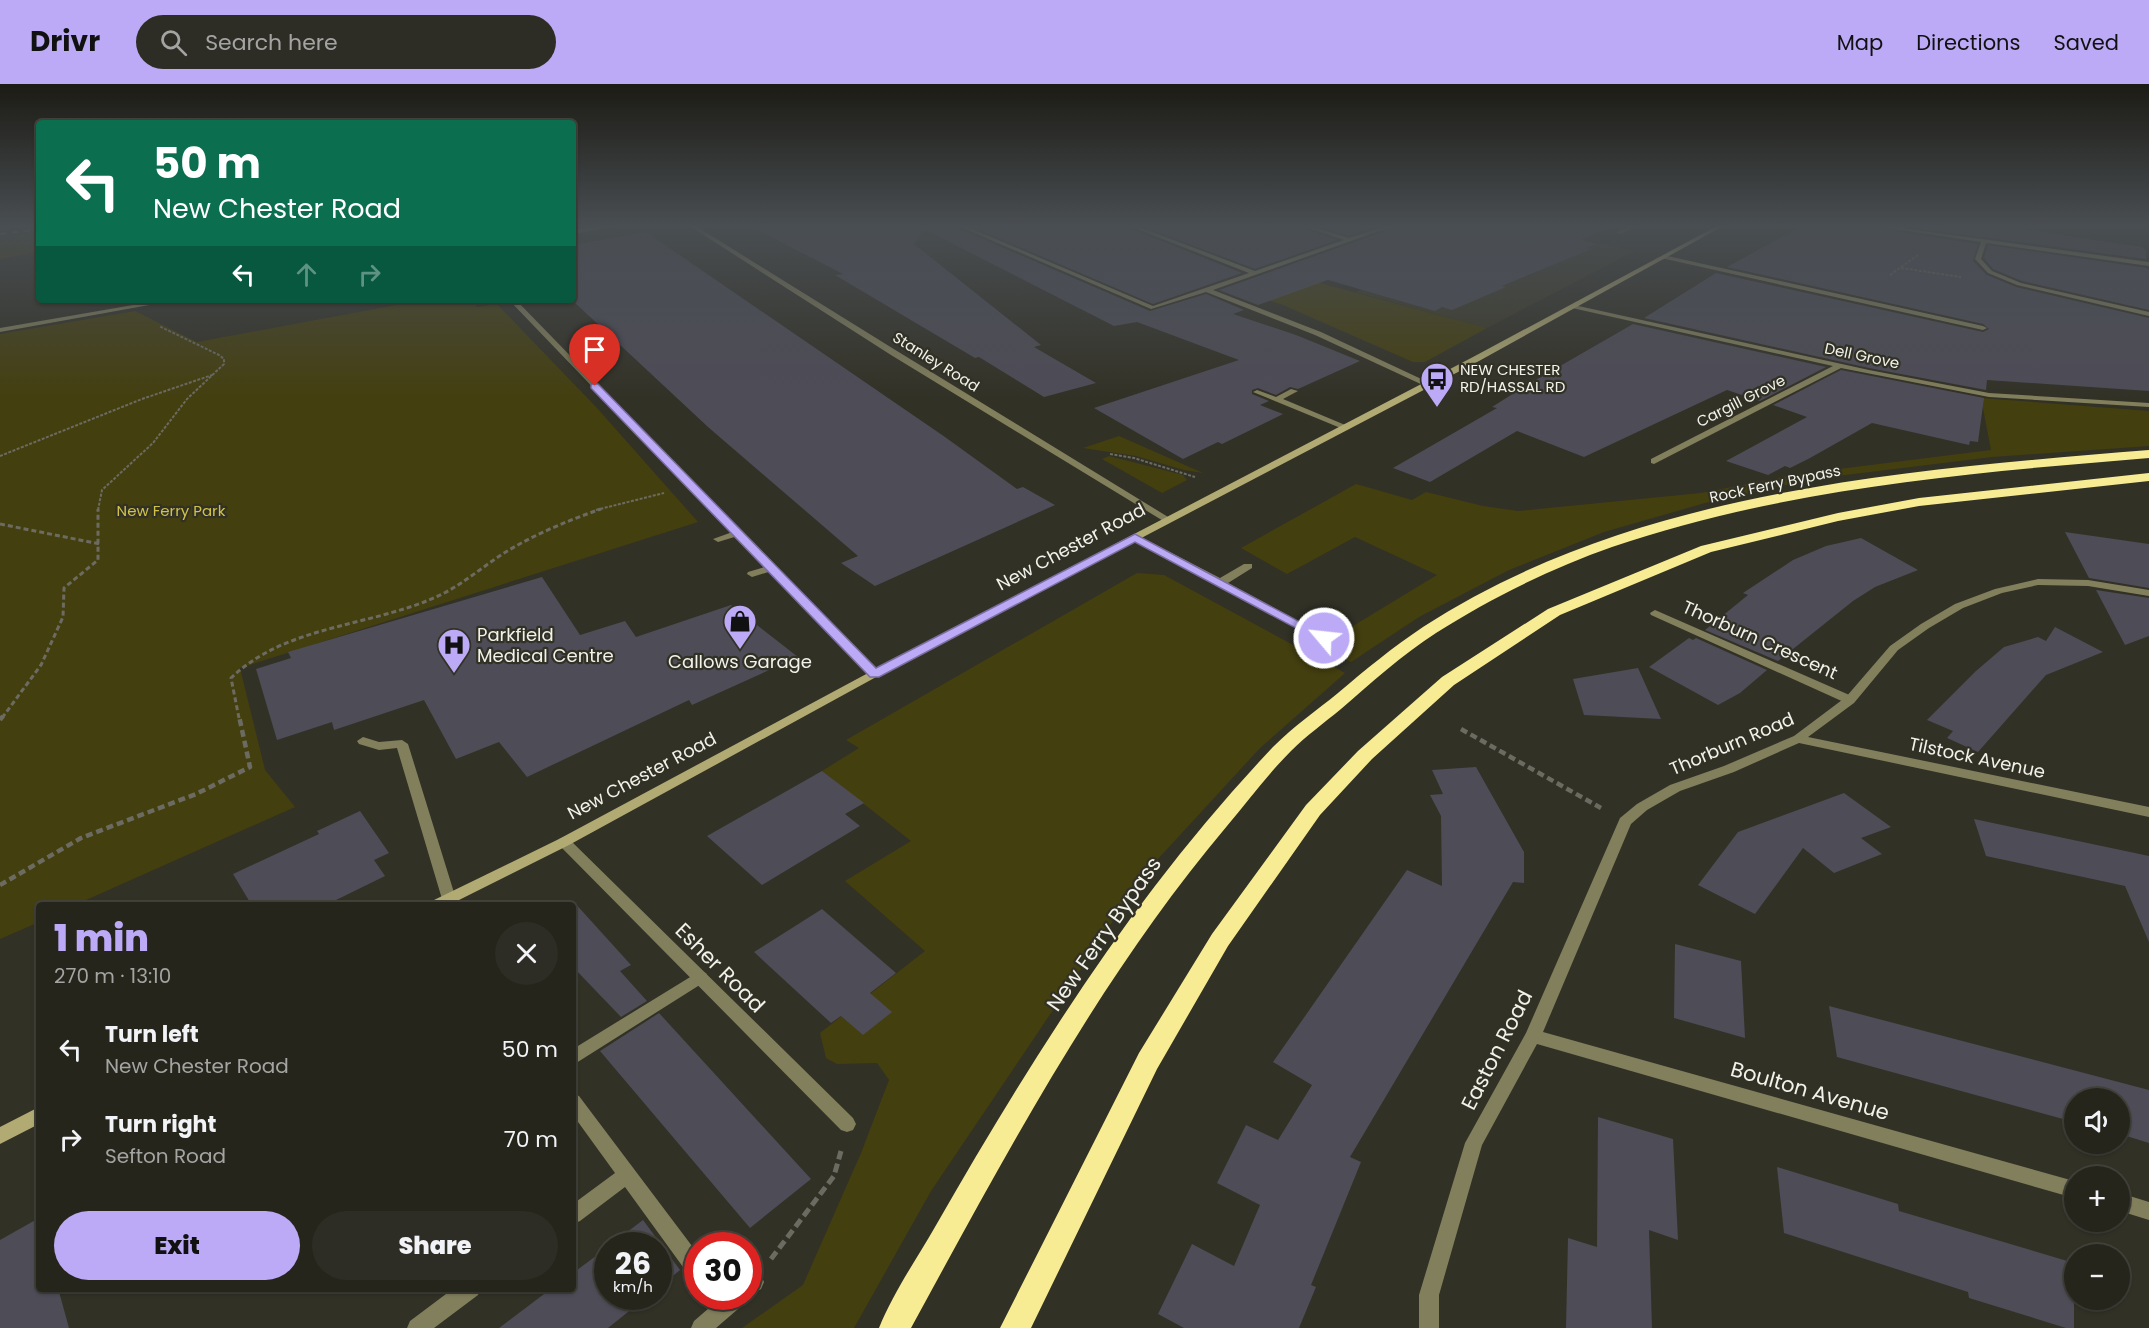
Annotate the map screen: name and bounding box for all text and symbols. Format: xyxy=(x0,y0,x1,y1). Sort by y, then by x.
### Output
search box xyxy=(136,15,556,69)
text: Drivr xyxy=(30,22,100,61)
icon: search xyxy=(157,26,190,59)
text: Search here xyxy=(205,27,338,58)
text: Map xyxy=(1837,28,1883,57)
text: Directions xyxy=(1916,28,2020,57)
text: Saved xyxy=(2053,28,2119,57)
text: 50 m xyxy=(153,134,261,193)
icon: left xyxy=(54,144,132,222)
text: New Chester Road xyxy=(153,190,401,227)
icon: left xyxy=(227,258,260,291)
icon: ahead xyxy=(290,258,323,291)
icon: right xyxy=(353,258,386,291)
pin xyxy=(569,324,620,386)
street label: Stanley Road xyxy=(889,327,984,397)
icon: arrive xyxy=(578,333,611,366)
street label: Dell Grove xyxy=(1823,337,1901,374)
place label: NEW CHESTER RD/HASSAL RD xyxy=(1460,359,1565,397)
bus stop icon: NEW CHESTER RD/HASSAL RD xyxy=(1419,361,1455,408)
street label: Cargill Grove xyxy=(1693,369,1789,432)
street label: Rock Ferry Bypass xyxy=(1707,459,1843,508)
street label: New Chester Road xyxy=(992,497,1150,596)
park label: New Ferry Park xyxy=(117,500,226,521)
street label: Thorburn Crescent xyxy=(1679,594,1842,685)
shop icon: Callows Garage xyxy=(722,603,758,650)
position arrow xyxy=(1292,606,1356,670)
place label: Parkfield Medical Centre xyxy=(477,622,614,668)
hospital icon: Parkfield Medical Centre xyxy=(436,627,472,674)
place label: Callows Garage xyxy=(668,649,812,674)
street label: Thorburn Road xyxy=(1666,706,1798,781)
street label: New Chester Road xyxy=(563,726,721,825)
street label: Tilstock Avenue xyxy=(1907,731,2048,784)
street label: New Ferry Bypass xyxy=(1039,851,1168,1017)
text: 1 min xyxy=(54,913,149,964)
street label: Esher Road xyxy=(669,916,772,1019)
button: close xyxy=(495,922,558,985)
text: 270 m · 13:10 xyxy=(54,962,171,990)
street label: Easton Road xyxy=(1454,985,1539,1115)
text: Turn left xyxy=(105,1019,199,1050)
icon: left xyxy=(54,1033,87,1066)
text: 50 m xyxy=(502,1034,558,1065)
text: New Chester Road xyxy=(105,1052,289,1080)
street label: Boulton Avenue xyxy=(1727,1054,1893,1127)
map controls xyxy=(2064,1088,2130,1310)
button: sound xyxy=(2064,1088,2130,1154)
text: Turn right xyxy=(105,1109,216,1140)
icon: right xyxy=(54,1123,87,1156)
text: 70 m xyxy=(504,1124,558,1155)
text: Sefton Road xyxy=(105,1142,226,1170)
button: + xyxy=(2064,1166,2130,1232)
button: Exit xyxy=(54,1211,300,1280)
button: Share xyxy=(312,1211,558,1280)
speed limit sign: 30 xyxy=(684,1232,762,1310)
text: 26 xyxy=(615,1242,651,1285)
button: − xyxy=(2064,1244,2130,1310)
text: km/h xyxy=(613,1276,653,1297)

